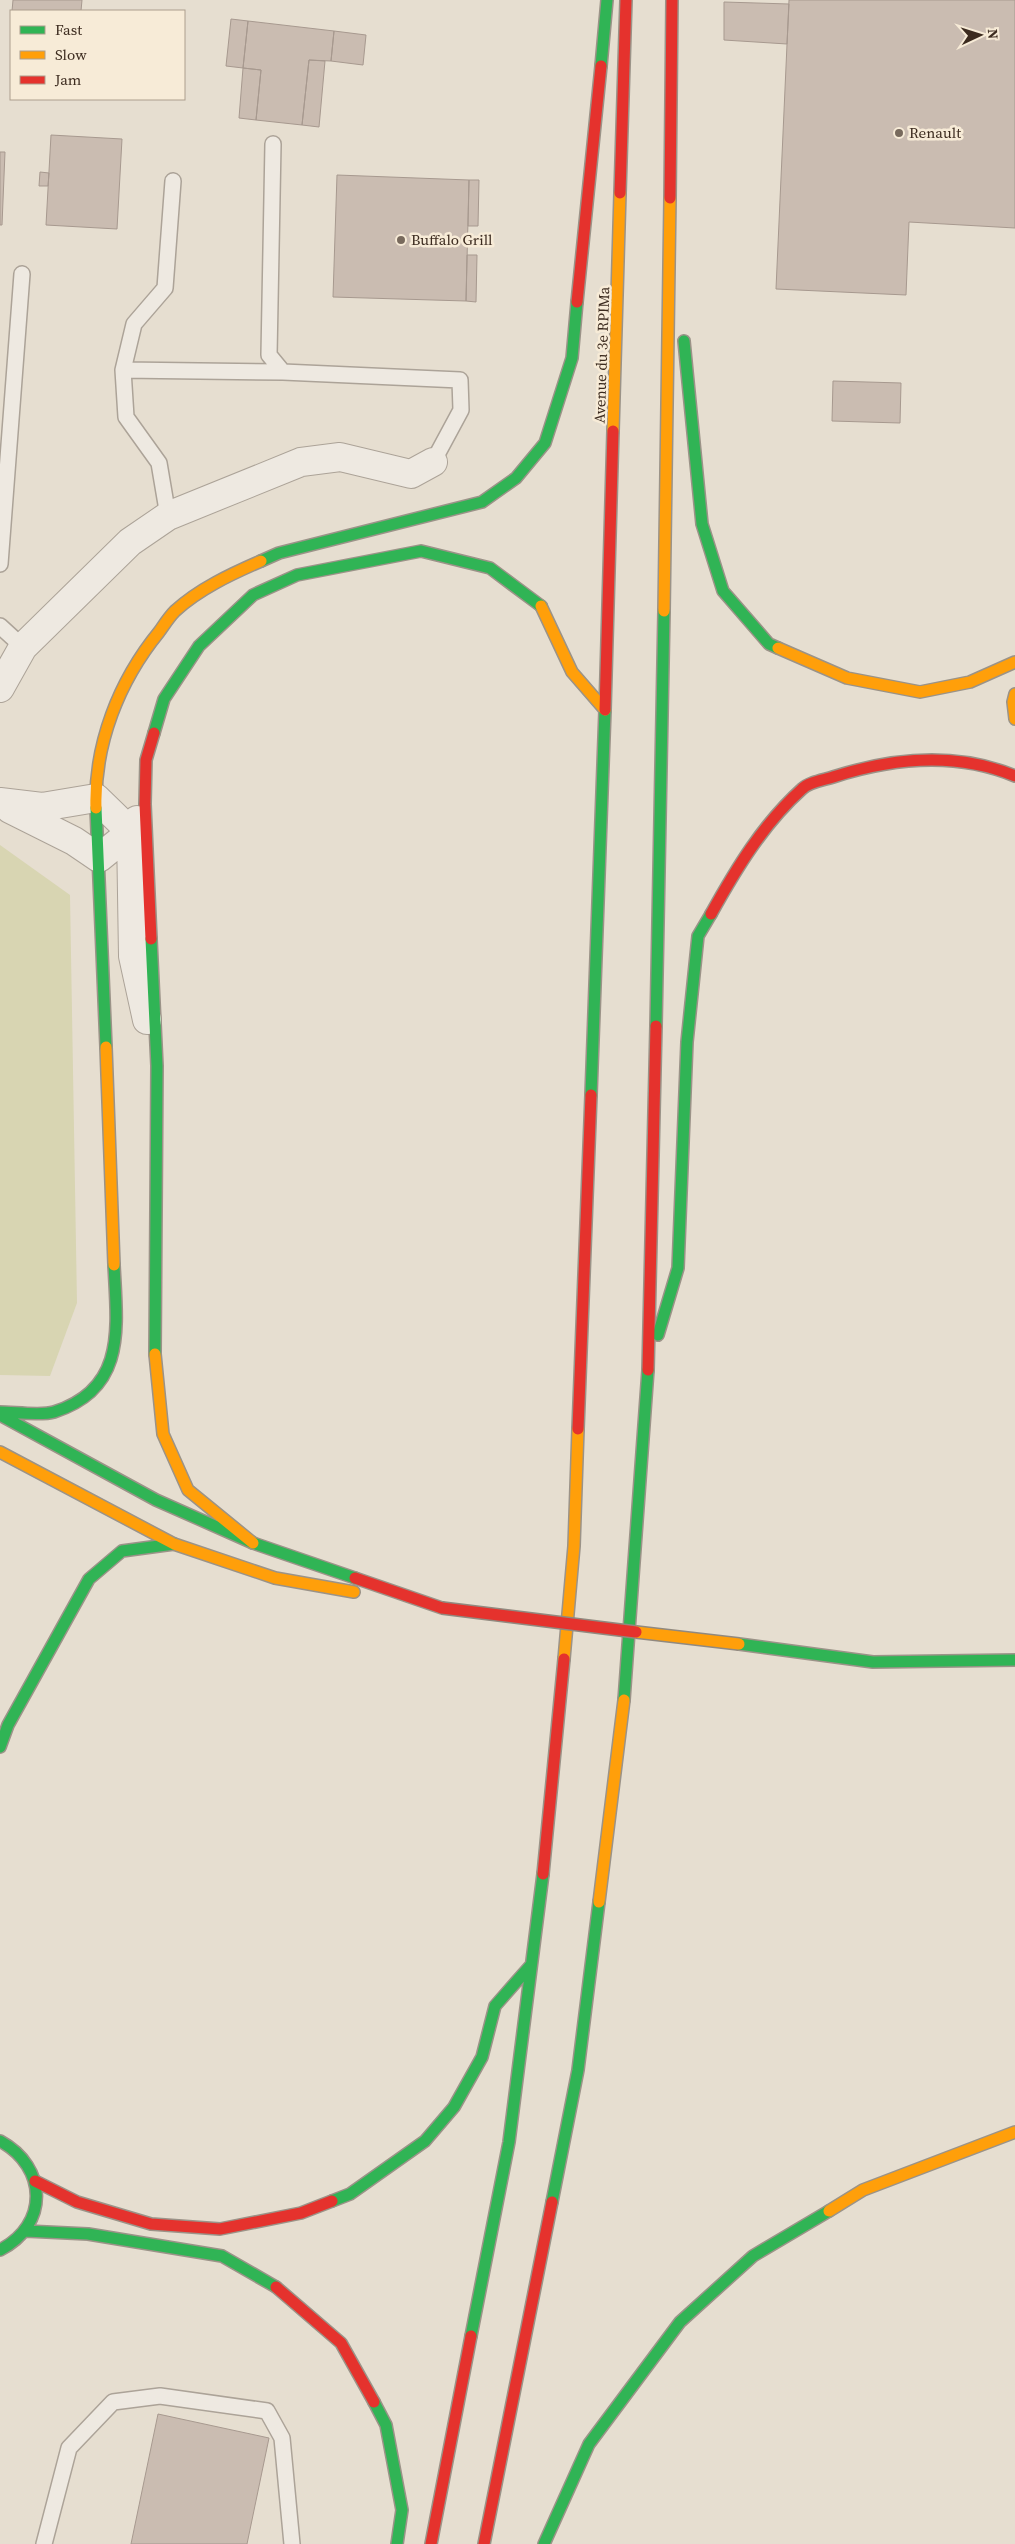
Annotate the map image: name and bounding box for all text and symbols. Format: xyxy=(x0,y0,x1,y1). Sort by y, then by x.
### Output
legend xyxy=(10,10,185,100)
north arrow xyxy=(955,10,1005,60)
text: Fast xyxy=(55,19,82,40)
text: N xyxy=(983,28,1003,40)
text: Slow xyxy=(55,44,87,65)
text: Jam xyxy=(54,69,82,90)
place label: Renault xyxy=(909,122,961,143)
marker: Renault xyxy=(893,127,905,139)
place label: Buffalo Grill xyxy=(411,229,493,250)
marker: Buffalo Grill xyxy=(395,234,407,246)
street label: Avenue du 3e RPIMa xyxy=(589,286,614,424)

